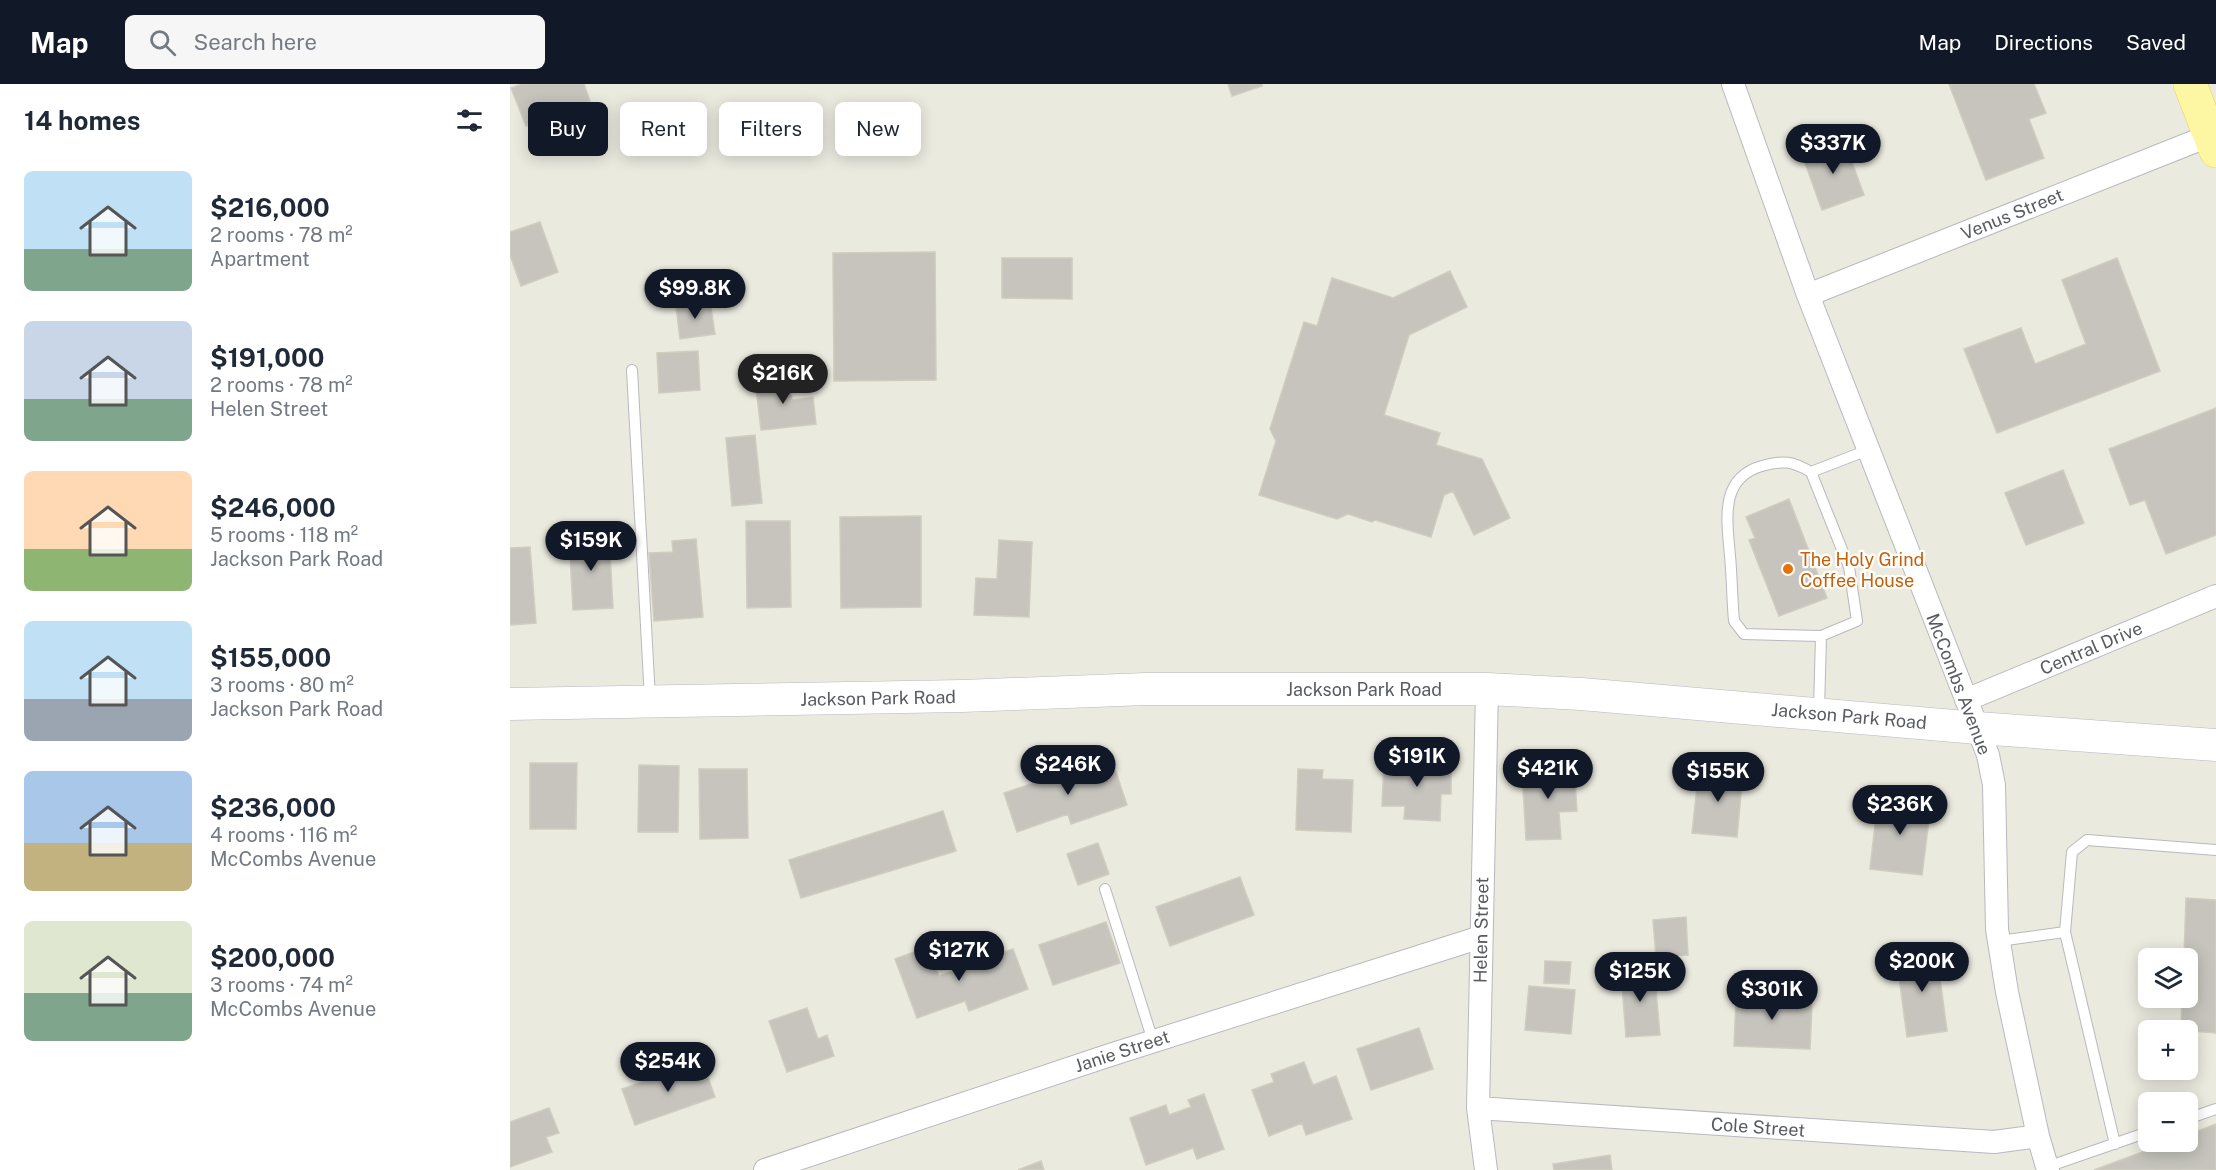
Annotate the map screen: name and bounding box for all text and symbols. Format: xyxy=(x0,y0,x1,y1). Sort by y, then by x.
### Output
search box xyxy=(125,15,545,69)
text: Map xyxy=(30,26,89,59)
icon: search xyxy=(146,26,179,59)
text: Search here xyxy=(194,29,317,55)
text: Map xyxy=(1919,30,1961,55)
text: Directions xyxy=(1994,30,2093,55)
text: Saved xyxy=(2126,30,2186,55)
chip: Buy xyxy=(528,102,608,156)
chip: Rent xyxy=(620,102,707,156)
chip: Filters xyxy=(719,102,823,156)
chip: New xyxy=(835,102,921,156)
icon: filters xyxy=(453,104,486,137)
text: 14 homes xyxy=(24,105,140,136)
pin: $337K xyxy=(1791,124,1875,175)
text: $337K xyxy=(1800,131,1866,155)
street label: Venus Street xyxy=(1958,184,2066,244)
text: $216,000 xyxy=(210,192,330,223)
icon: home xyxy=(72,195,144,267)
text: 2 rooms · 78 m² xyxy=(210,223,353,247)
text: Apartment xyxy=(210,247,310,271)
pin: $99.8K xyxy=(646,269,744,320)
text: $99.8K xyxy=(658,276,732,300)
text: $191,000 xyxy=(210,342,324,373)
icon: home xyxy=(72,345,144,417)
pin: $216K xyxy=(741,354,825,405)
text: $216K xyxy=(752,361,814,385)
text: 2 rooms · 78 m² xyxy=(210,373,353,397)
text: Helen Street xyxy=(210,397,328,421)
text: $246,000 xyxy=(210,492,336,523)
icon: home xyxy=(72,495,144,567)
pin: $159K xyxy=(549,521,633,572)
text: 5 rooms · 118 m² xyxy=(210,523,358,547)
text: $159K xyxy=(559,528,623,552)
text: Jackson Park Road xyxy=(210,547,383,571)
place label: The Holy Grind Coffee House xyxy=(1800,549,1924,591)
marker: The Holy Grind Coffee House xyxy=(1781,562,1795,576)
street label: McCombs Avenue xyxy=(1922,610,1996,758)
street label: Central Drive xyxy=(2037,617,2145,679)
text: $155,000 xyxy=(210,642,331,673)
icon: home xyxy=(72,645,144,717)
text: 3 rooms · 80 m² xyxy=(210,673,354,697)
street label: Jackson Park Road xyxy=(1286,679,1442,700)
street label: Jackson Park Road xyxy=(800,686,956,710)
text: Jackson Park Road xyxy=(210,697,383,721)
street label: Jackson Park Road xyxy=(1770,699,1928,733)
pin: $191K xyxy=(1375,737,1459,788)
text: $191K xyxy=(1388,744,1446,768)
pin: $246K xyxy=(1026,745,1110,796)
pin: $421K xyxy=(1506,749,1590,800)
text: $246K xyxy=(1035,752,1101,776)
pin: $155K xyxy=(1676,752,1760,803)
text: $421K xyxy=(1517,756,1579,780)
text: $155K xyxy=(1686,759,1750,783)
pin: $236K xyxy=(1858,785,1942,836)
text: $236,000 xyxy=(210,792,336,823)
text: $236K xyxy=(1866,792,1934,816)
icon: home xyxy=(72,795,144,867)
text: 4 rooms · 116 m² xyxy=(210,823,357,847)
text: McCombs Avenue xyxy=(210,847,376,871)
street label: Helen Street xyxy=(1470,877,1492,983)
pin: $127K xyxy=(917,931,1001,982)
text: $127K xyxy=(928,938,990,962)
text: $200,000 xyxy=(210,942,335,973)
pin: $200K xyxy=(1880,942,1964,993)
icon: home xyxy=(72,945,144,1017)
map controls xyxy=(2138,948,2198,1152)
button: layers xyxy=(2138,948,2198,1008)
text: $200K xyxy=(1889,949,1955,973)
pin: $125K xyxy=(1598,952,1682,1003)
text: $125K xyxy=(1609,959,1671,983)
pin: $301K xyxy=(1730,970,1814,1021)
text: 3 rooms · 74 m² xyxy=(210,973,353,997)
text: $301K xyxy=(1741,977,1803,1001)
text: McCombs Avenue xyxy=(210,997,376,1021)
button: + xyxy=(2138,1020,2198,1080)
street label: Janie Street xyxy=(1072,1026,1172,1076)
pin: $254K xyxy=(626,1042,710,1093)
text: $254K xyxy=(634,1049,702,1073)
button: − xyxy=(2138,1092,2198,1152)
street label: Cole Street xyxy=(1710,1113,1806,1141)

